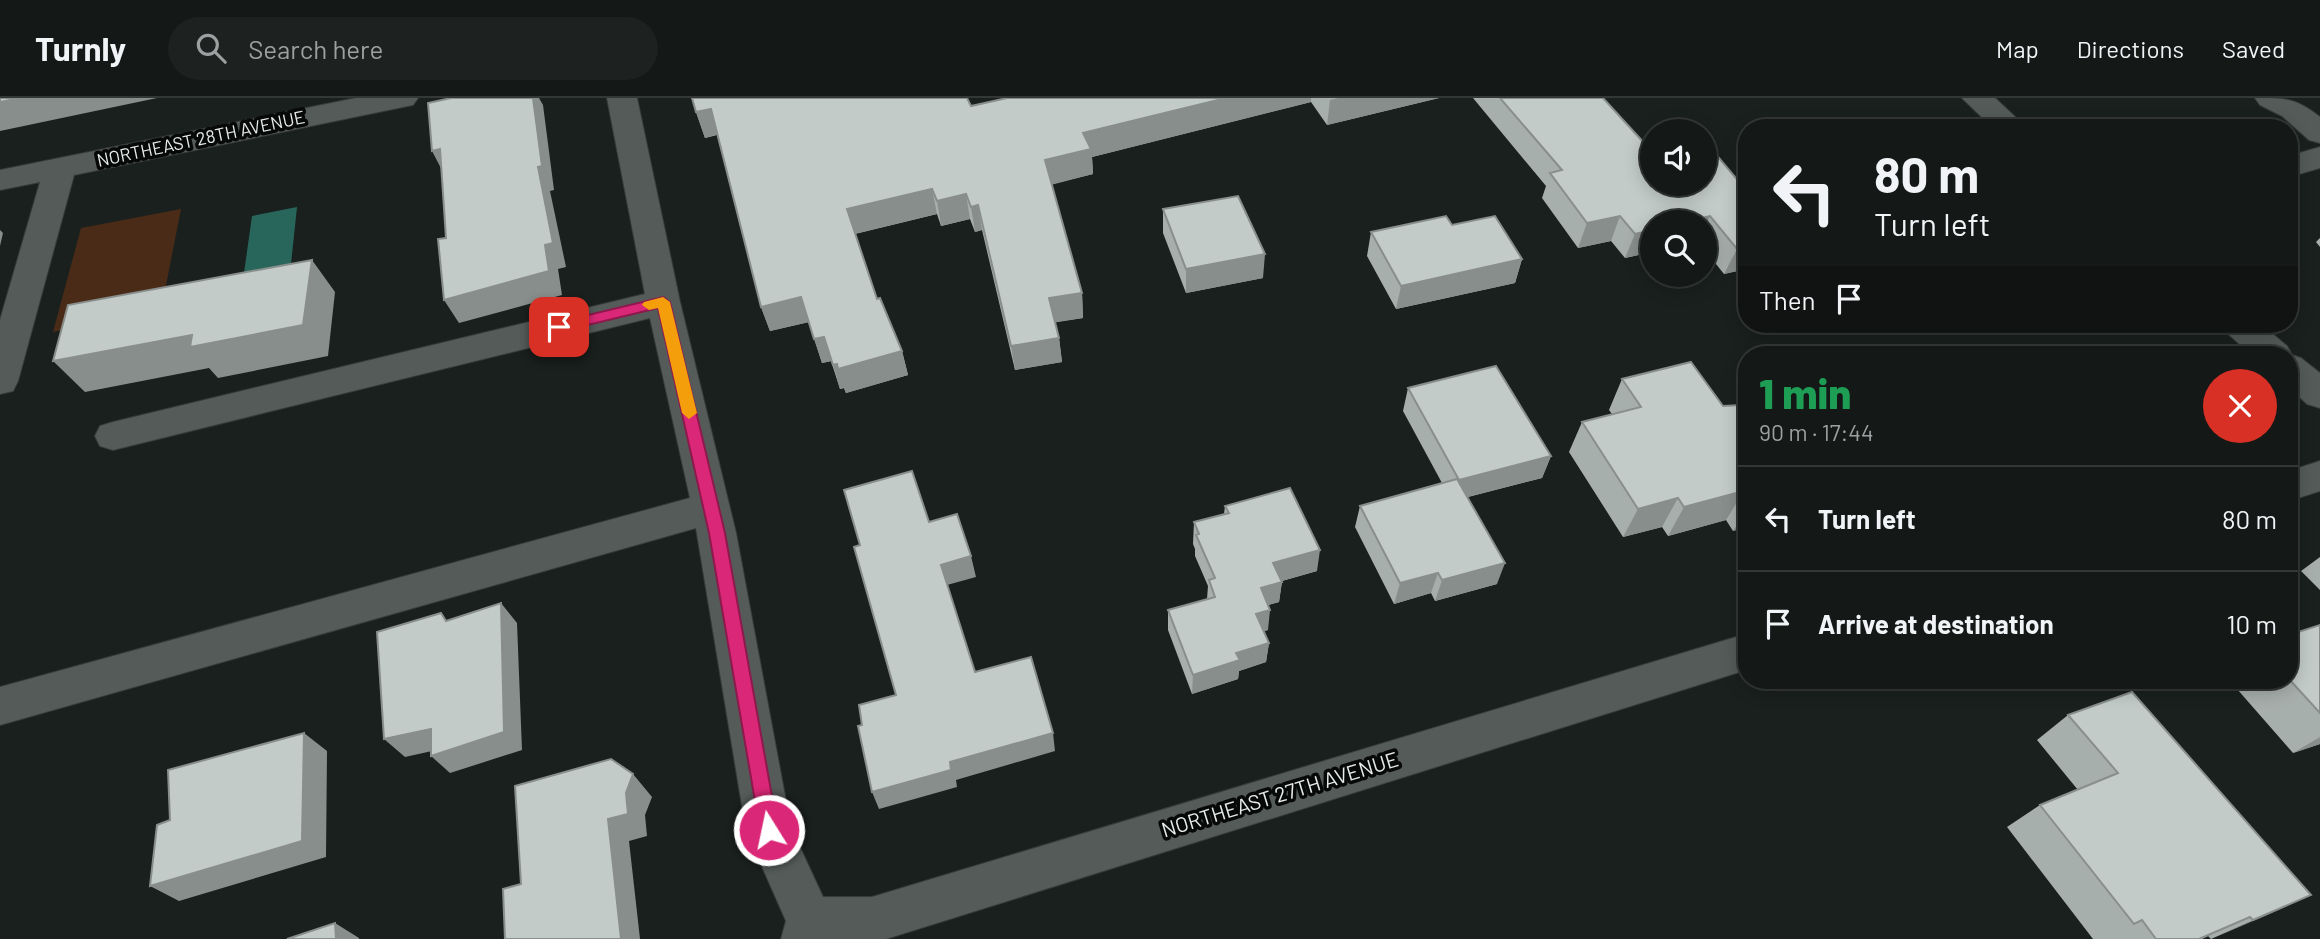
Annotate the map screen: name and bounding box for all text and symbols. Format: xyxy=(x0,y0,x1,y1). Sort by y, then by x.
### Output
search box xyxy=(168,17,658,80)
text: Turnly xyxy=(35,28,126,68)
icon: search xyxy=(192,29,230,67)
text: Search here xyxy=(248,33,383,64)
text: Map xyxy=(1996,34,2039,63)
text: Directions xyxy=(2077,34,2184,63)
text: Saved xyxy=(2222,34,2285,63)
street label: NORTHEAST 28TH AVENUE xyxy=(95,105,307,171)
map controls xyxy=(1640,119,1717,287)
button: sound xyxy=(1640,119,1717,196)
text: 80 m xyxy=(1874,144,1979,203)
icon: left xyxy=(1759,147,1850,238)
text: Turn left xyxy=(1874,204,1991,242)
button: search xyxy=(1640,210,1717,287)
icon: arrive xyxy=(1830,280,1868,318)
text: Then xyxy=(1759,284,1816,315)
pin xyxy=(529,297,589,357)
icon: arrive xyxy=(540,308,578,346)
text: 1 min xyxy=(1759,367,1851,417)
button: close xyxy=(2203,369,2277,443)
text: 90 m · 17:44 xyxy=(1759,418,1874,446)
icon: left xyxy=(1759,500,1797,538)
text: Turn left xyxy=(1818,503,1916,534)
text: 80 m xyxy=(2222,503,2277,534)
icon: arrive xyxy=(1759,605,1797,643)
text: Arrive at destination xyxy=(1818,608,2054,639)
text: 10 m xyxy=(2227,608,2277,639)
street label: NORTHEAST 27TH AVENUE xyxy=(1158,746,1401,842)
position arrow xyxy=(732,793,806,867)

